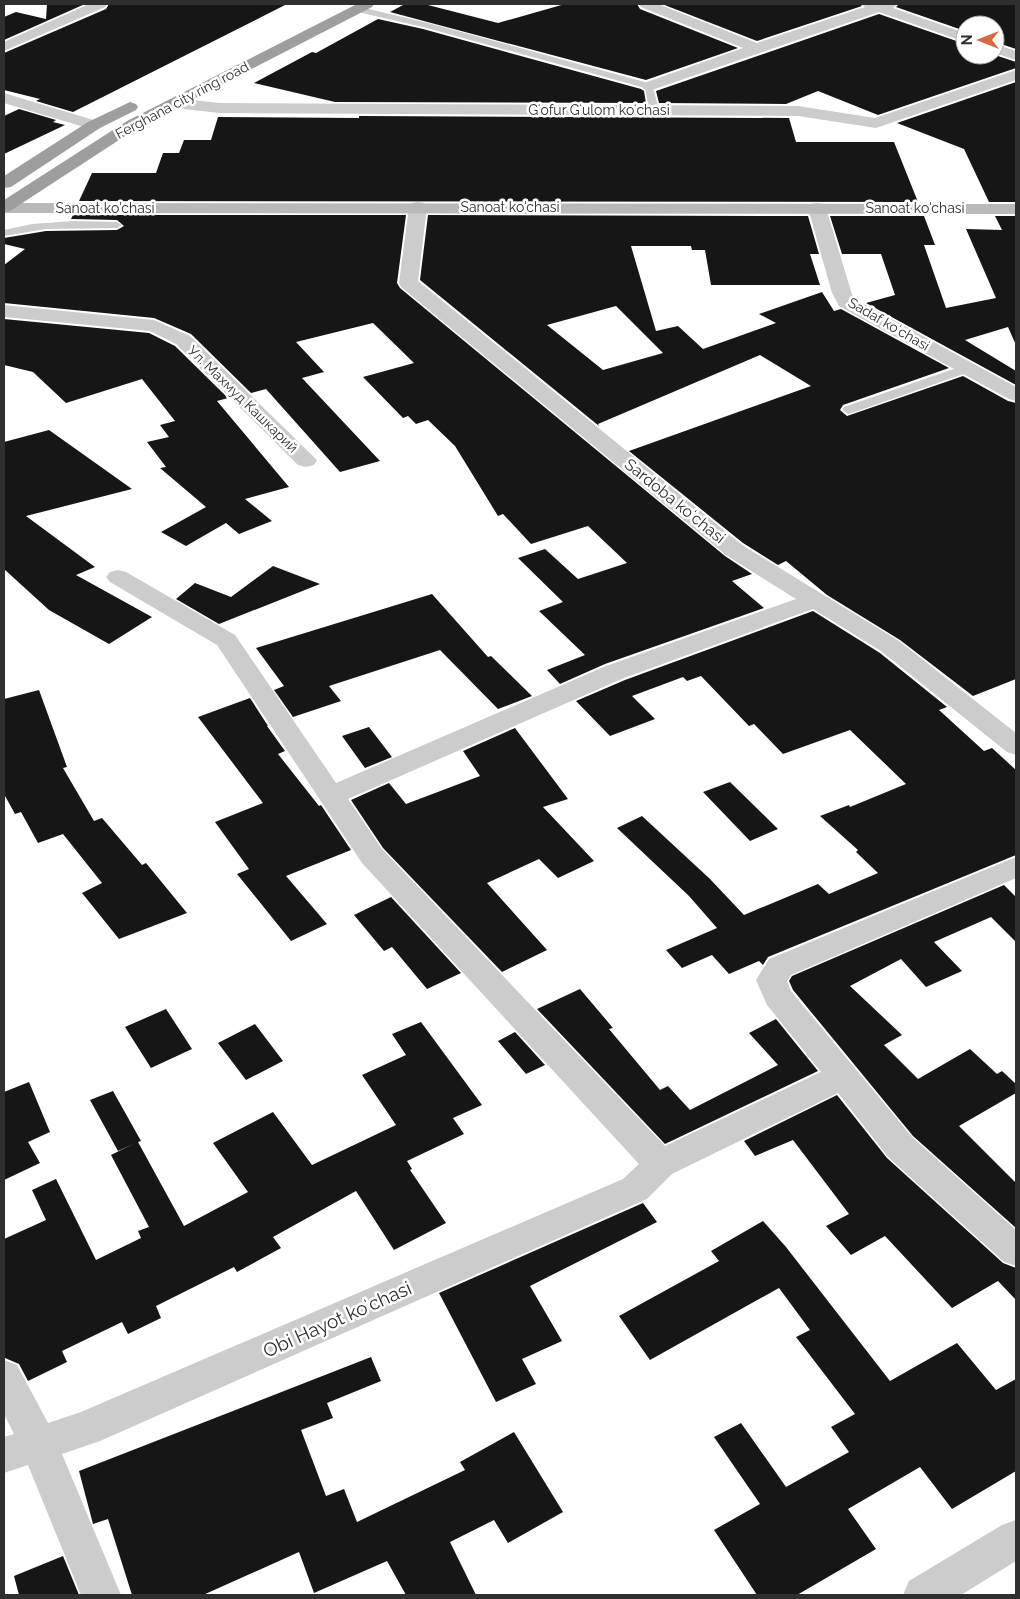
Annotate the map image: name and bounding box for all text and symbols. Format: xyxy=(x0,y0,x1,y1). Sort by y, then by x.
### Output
north arrow xyxy=(955,15,1005,65)
text: N xyxy=(959,35,975,45)
street label: Ferghana city ring road xyxy=(113,58,251,142)
street label: Gʻofur Gʻulom koʻchasi xyxy=(528,102,670,118)
street label: Sanoat ko'chasi xyxy=(460,199,560,215)
street label: Sanoat ko'chasi xyxy=(55,200,155,216)
street label: Sanoat ko'chasi xyxy=(865,200,965,216)
street label: Sadaf koʻchasi xyxy=(846,294,932,354)
street label: Ул. Махмуд Кашкарий xyxy=(185,342,301,456)
street label: Sardoba koʻchasi xyxy=(621,455,729,547)
street label: Obi Hayot koʻchasi xyxy=(259,1276,415,1362)

